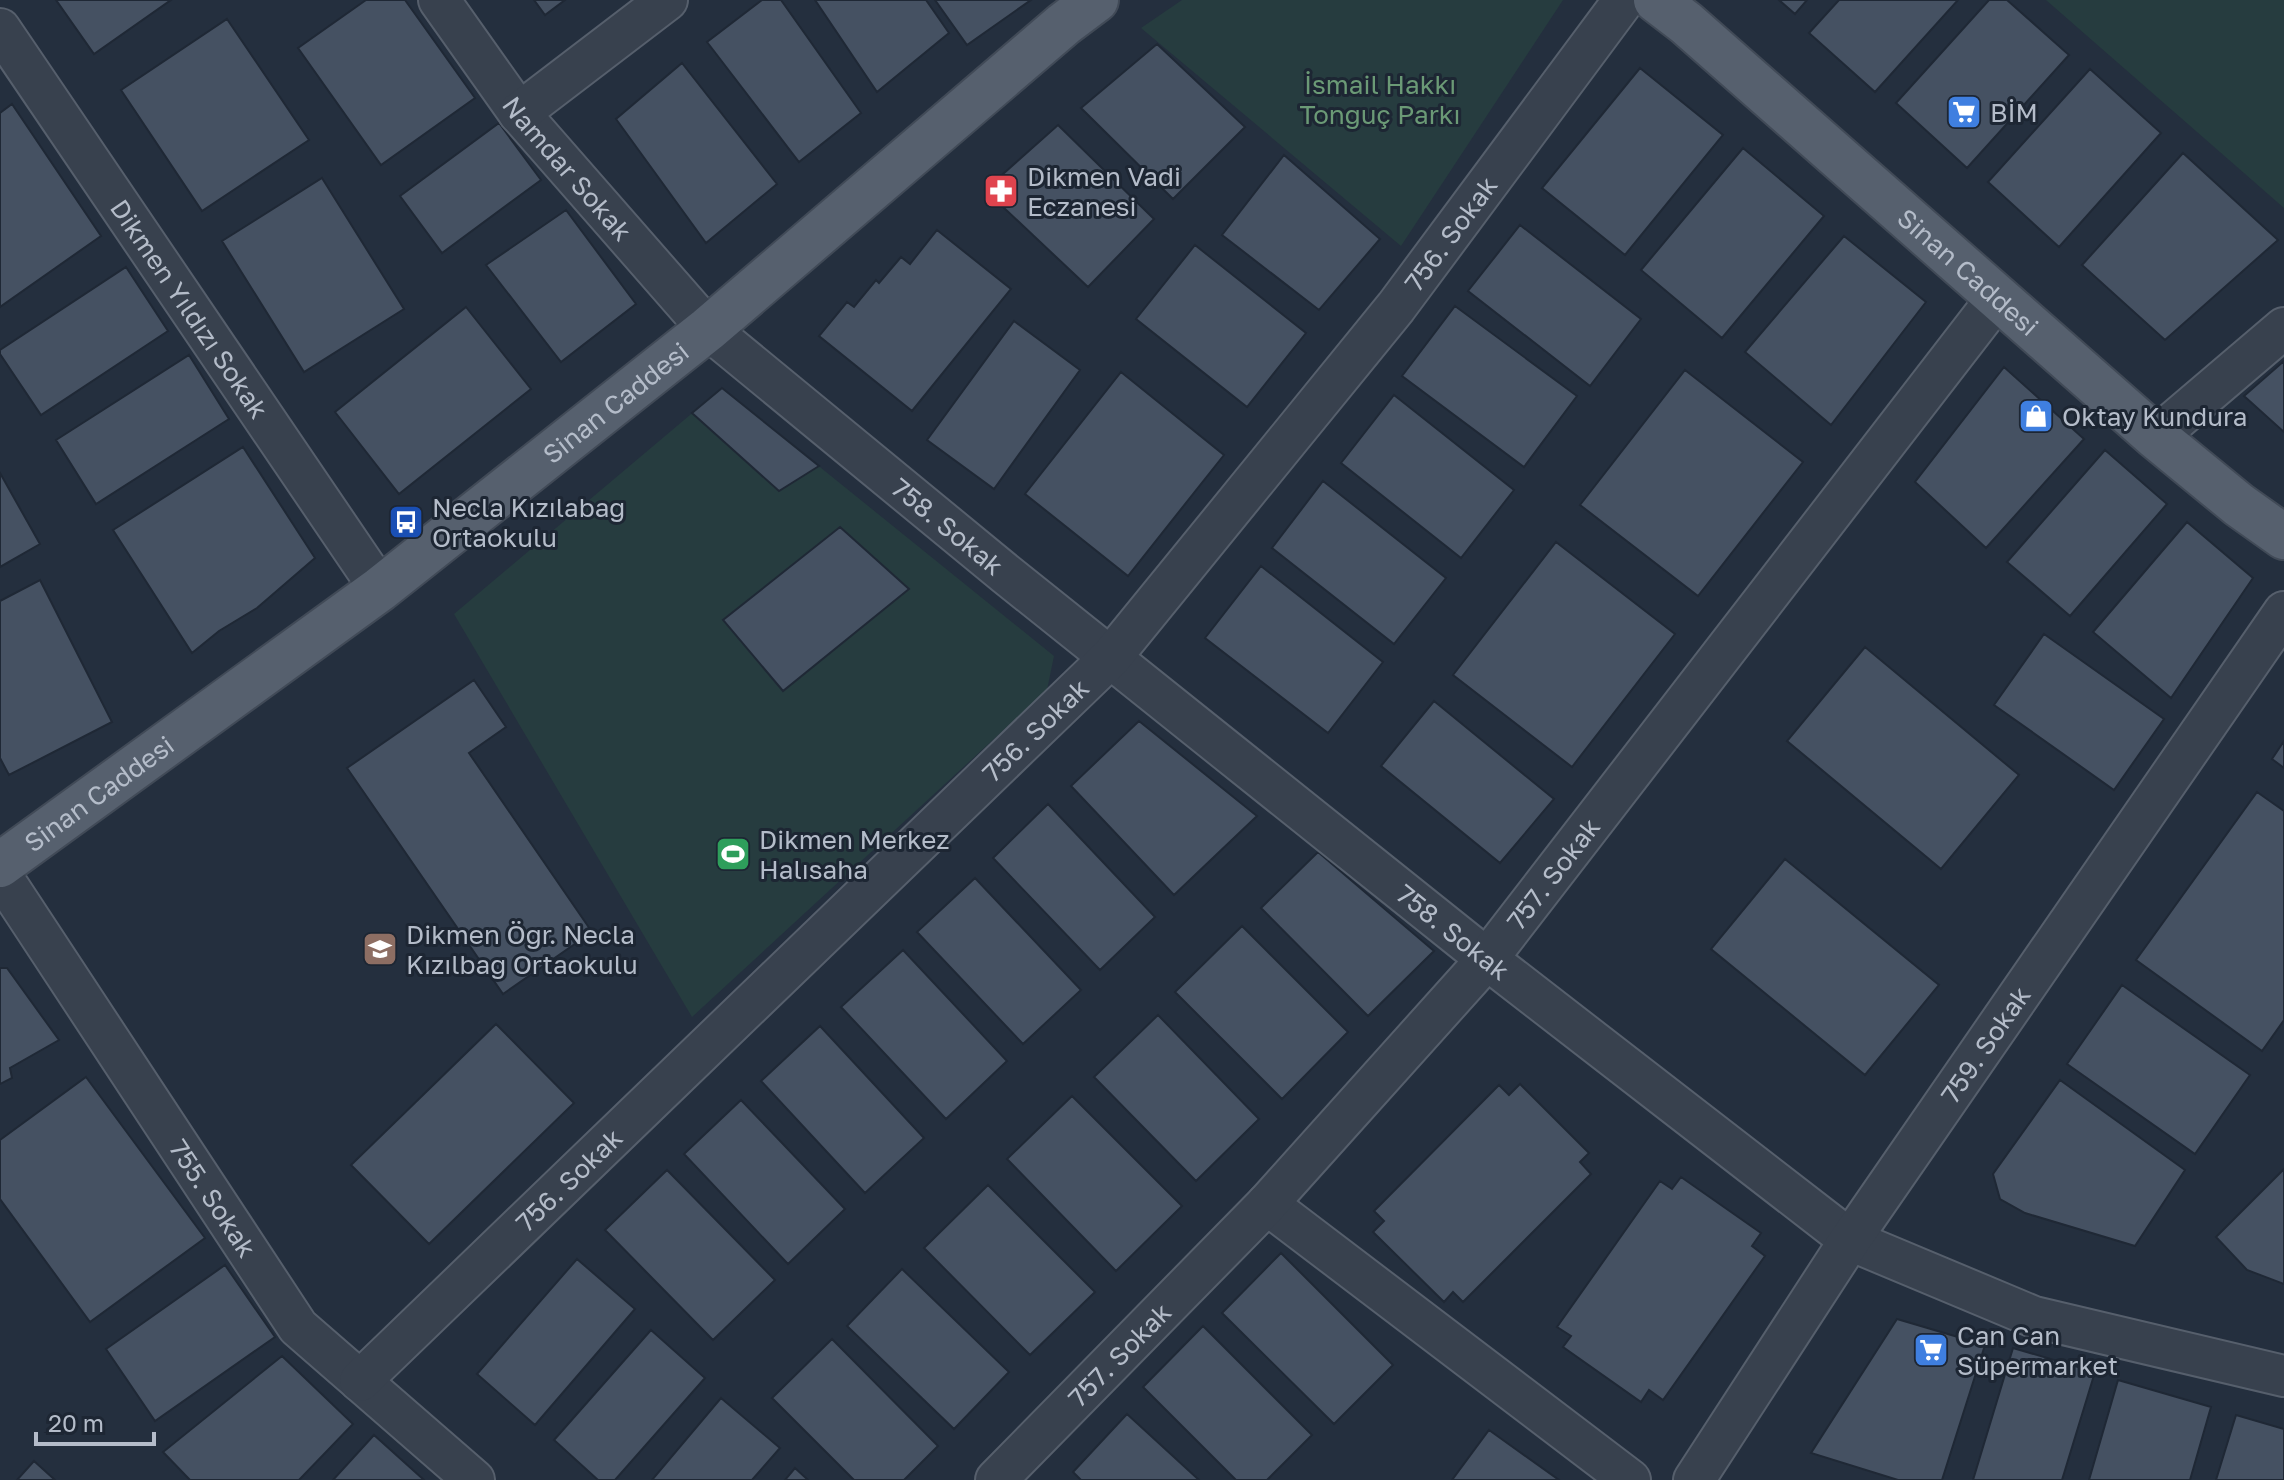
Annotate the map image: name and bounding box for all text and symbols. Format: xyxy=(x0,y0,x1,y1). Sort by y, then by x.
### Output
park label: İsmail Hakkı Tonguç Parkı xyxy=(1299,69,1461,130)
street label: Namdar Sokak xyxy=(497,90,639,247)
supermarket icon: BİM xyxy=(1945,93,1983,131)
place label: BİM xyxy=(1990,97,2038,128)
place label: Dikmen Vadi Eczanesi xyxy=(1027,161,1181,222)
street label: 756. Sokak xyxy=(1398,170,1503,297)
pharmacy icon: Dikmen Vadi Eczanesi xyxy=(982,172,1020,210)
street label: Dikmen Yıldızı Sokak xyxy=(105,193,275,424)
street label: Sinan Caddesi xyxy=(1892,202,2045,342)
street label: Sinan Caddesi xyxy=(536,335,694,470)
shop icon: Oktay Kundura xyxy=(2017,397,2055,435)
place label: Oktay Kundura xyxy=(2062,401,2248,432)
street label: 758. Sokak xyxy=(886,471,1010,581)
place label: Necla Kızılabağ Ortaokulu xyxy=(432,492,625,553)
bus stop icon: Necla Kızılabağ Ortaokulu xyxy=(387,503,425,541)
street label: 756. Sokak xyxy=(976,672,1095,788)
street label: Sinan Caddesi xyxy=(18,729,179,858)
street label: 757. Sokak xyxy=(1500,811,1606,936)
place label: Dikmen Merkez Halısaha xyxy=(759,824,950,885)
sports icon: Dikmen Merkez Halısaha xyxy=(714,835,752,873)
street label: 758. Sokak xyxy=(1391,878,1516,986)
place label: Dikmen Öğr. Necla Kızılbağ Ortaokulu xyxy=(406,919,638,980)
school or university icon: Dikmen Öğr. Necla Kızılbağ Ortaokulu xyxy=(361,930,399,968)
street label: 759. Sokak xyxy=(1934,980,2036,1109)
street label: 756. Sokak xyxy=(509,1122,628,1238)
street label: 755. Sokak xyxy=(163,1134,263,1263)
street label: 757. Sokak xyxy=(1062,1296,1177,1413)
place label: Can Can Süpermarket xyxy=(1957,1320,2118,1381)
supermarket icon: Can Can Süpermarket xyxy=(1912,1331,1950,1369)
scale bar xyxy=(36,1396,154,1446)
text: 20 m xyxy=(48,1408,104,1437)

